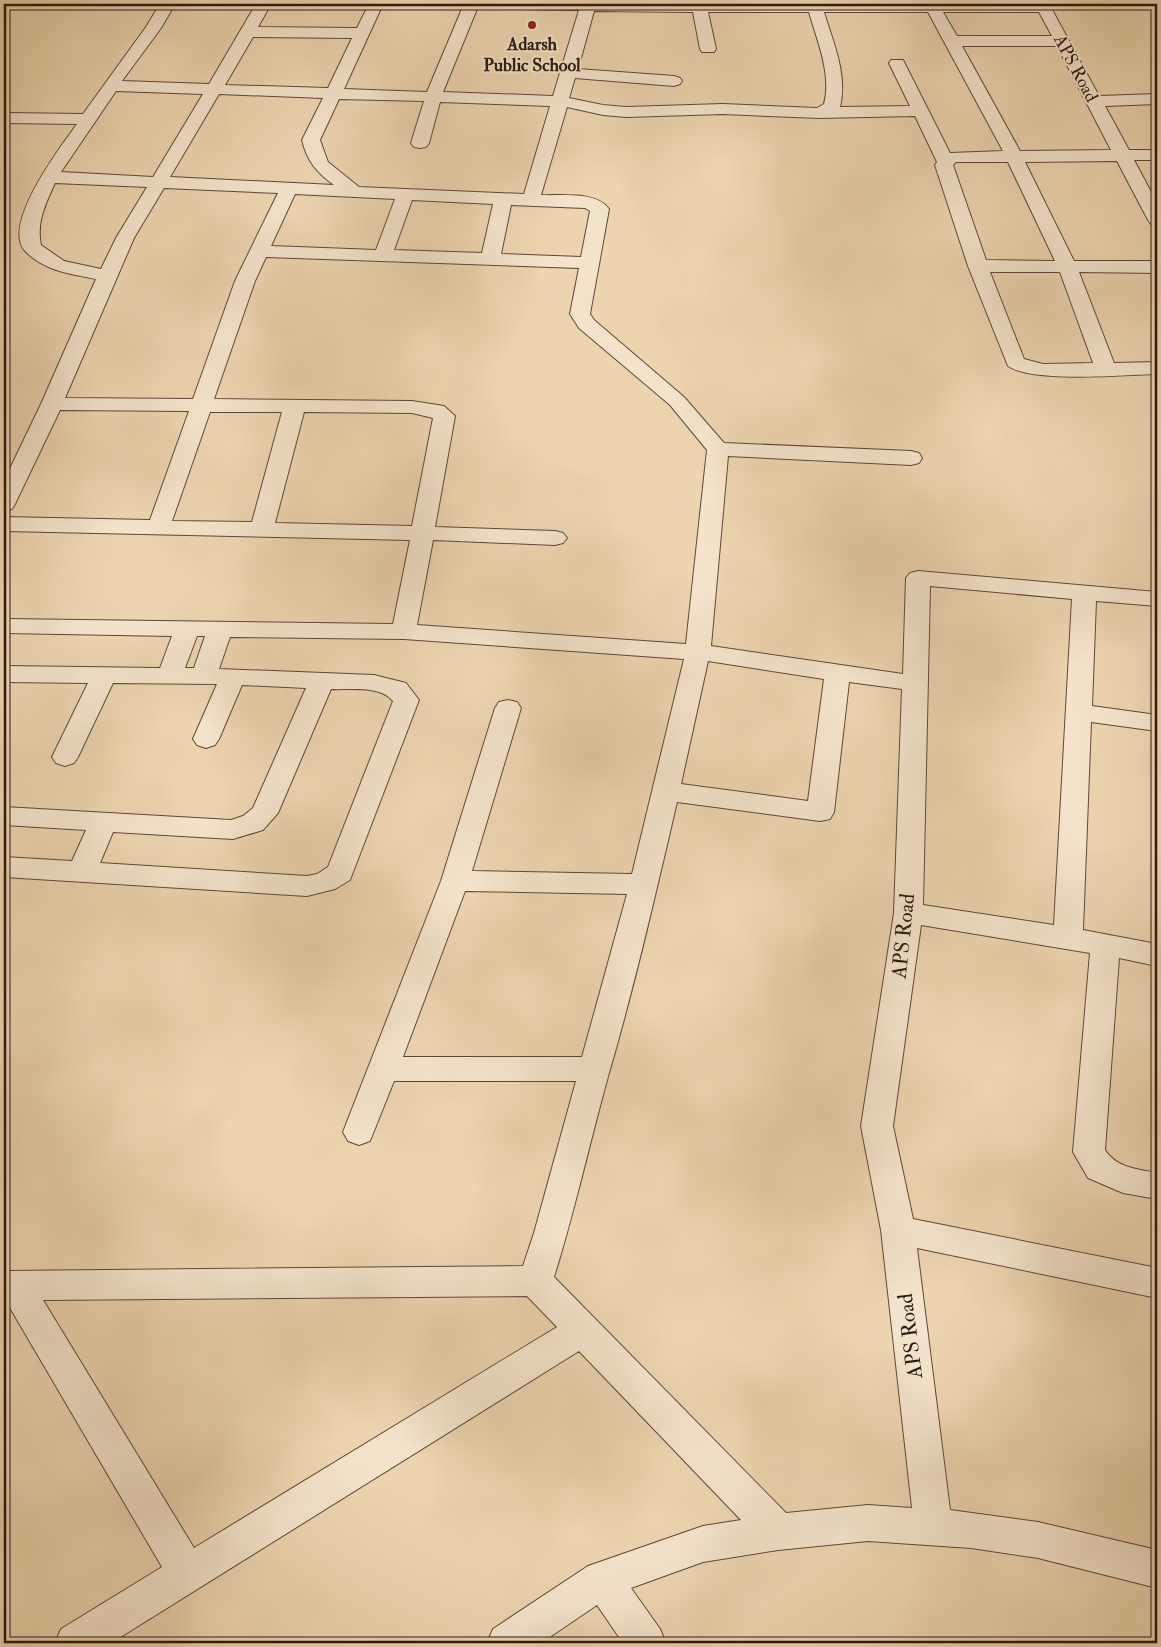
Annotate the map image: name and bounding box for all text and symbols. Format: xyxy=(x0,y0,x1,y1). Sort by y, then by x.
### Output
marker: Adarsh Public School xyxy=(526,19,538,31)
street label: APS Road xyxy=(1048,30,1103,106)
place label: Adarsh Public School xyxy=(483,33,581,77)
street label: APS Road xyxy=(885,891,921,981)
street label: APS Road xyxy=(892,1291,929,1381)

